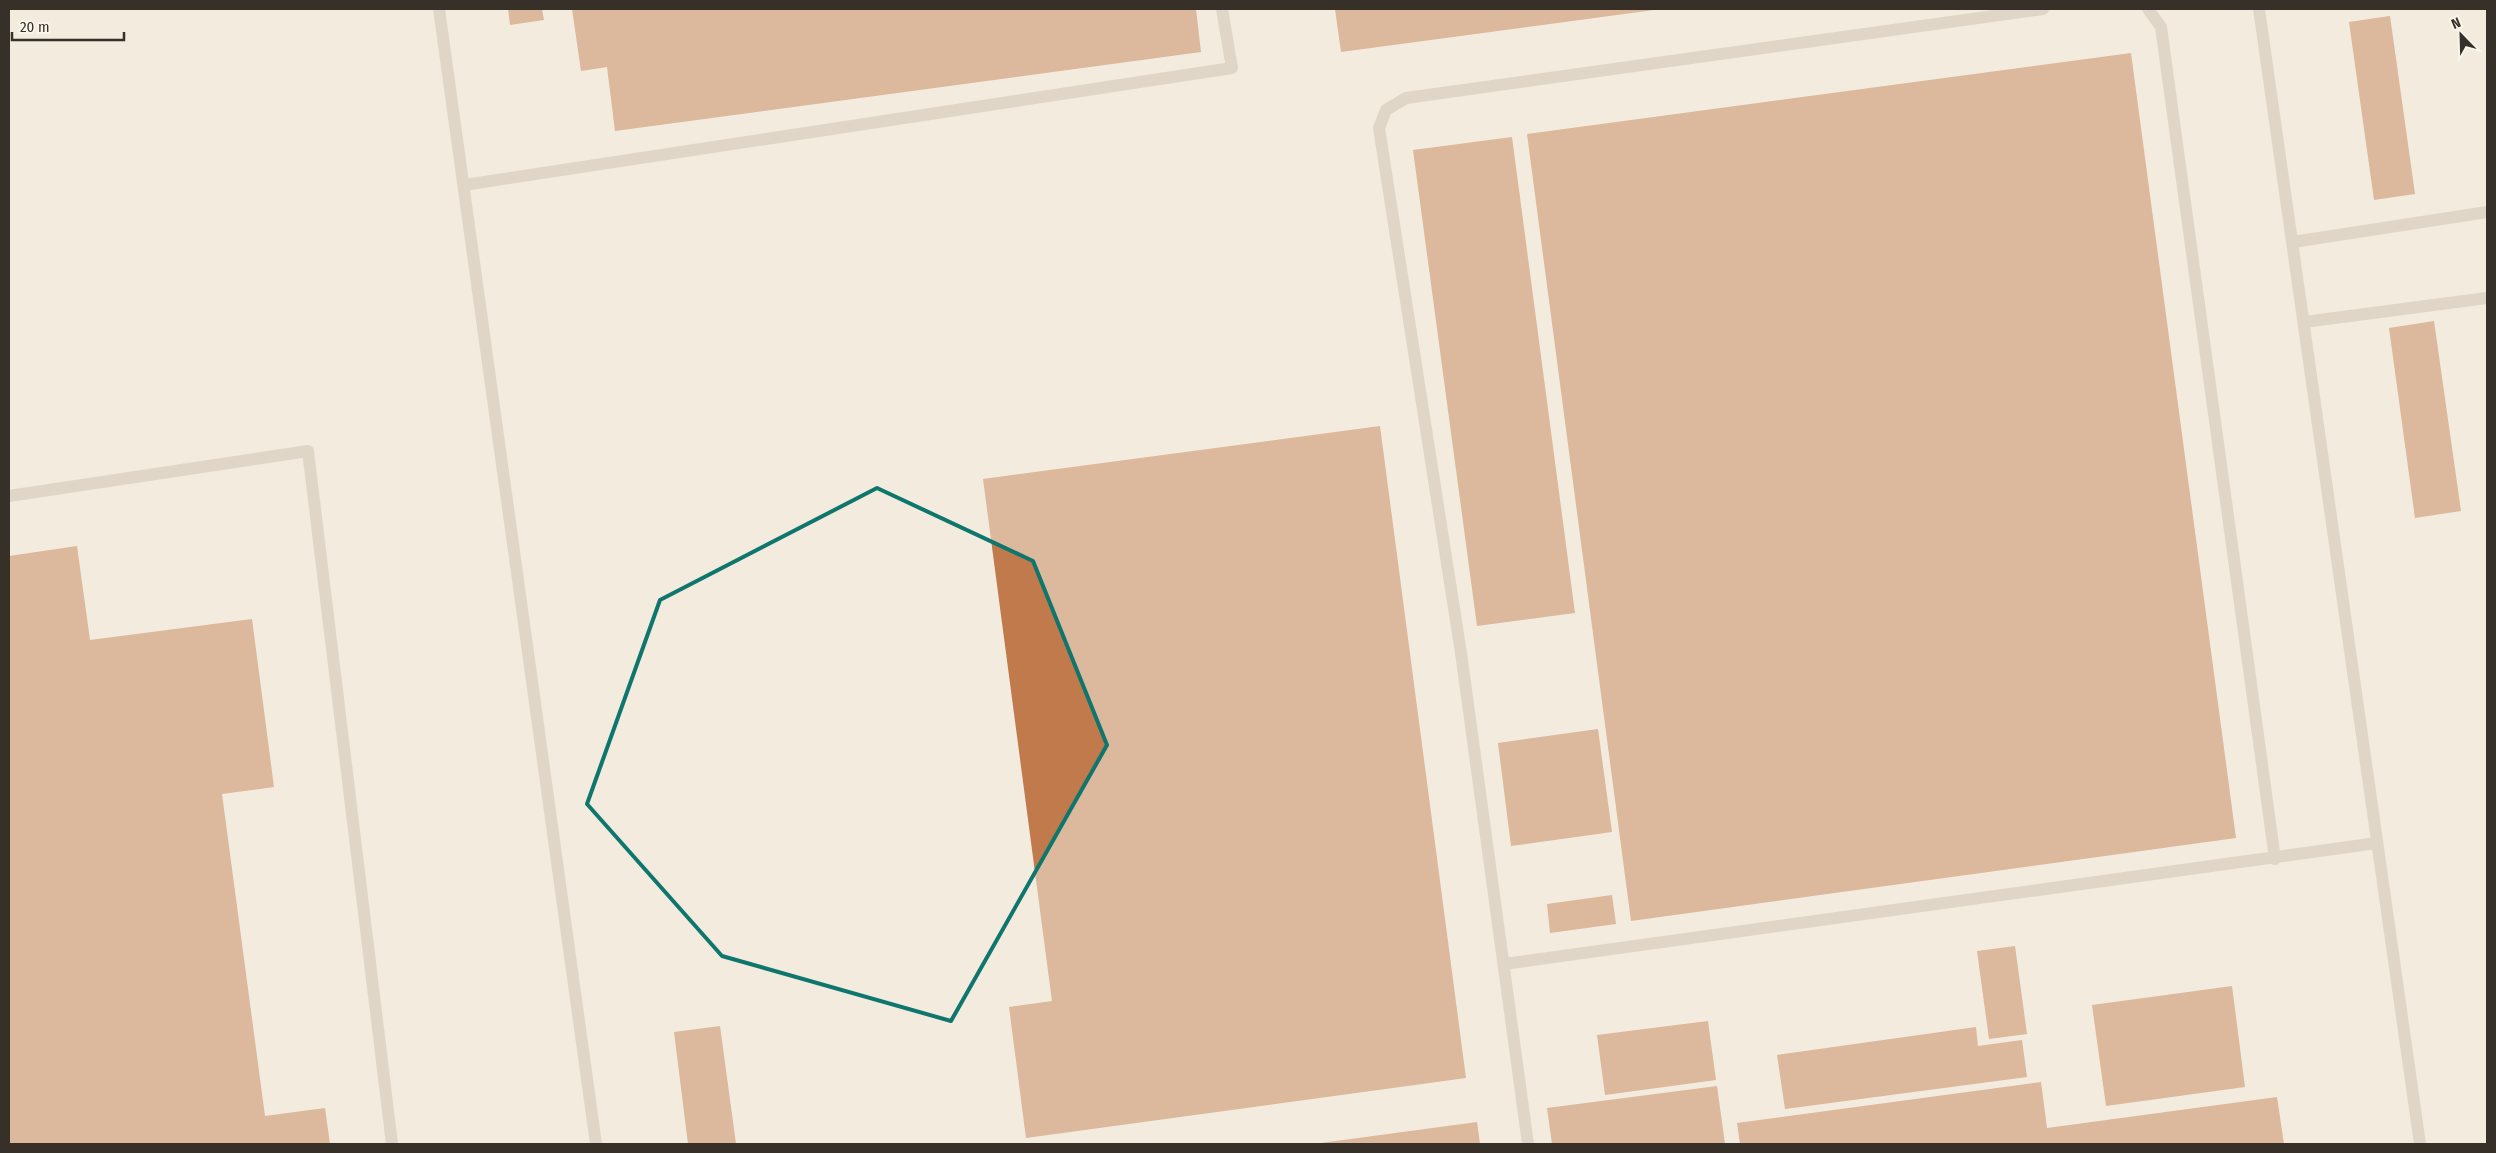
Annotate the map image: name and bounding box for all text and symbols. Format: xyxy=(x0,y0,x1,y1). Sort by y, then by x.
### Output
scale bar xyxy=(12,10,125,42)
north arrow xyxy=(2436,10,2486,60)
text: N xyxy=(2449,14,2463,33)
text: 20 m xyxy=(20,18,50,36)

